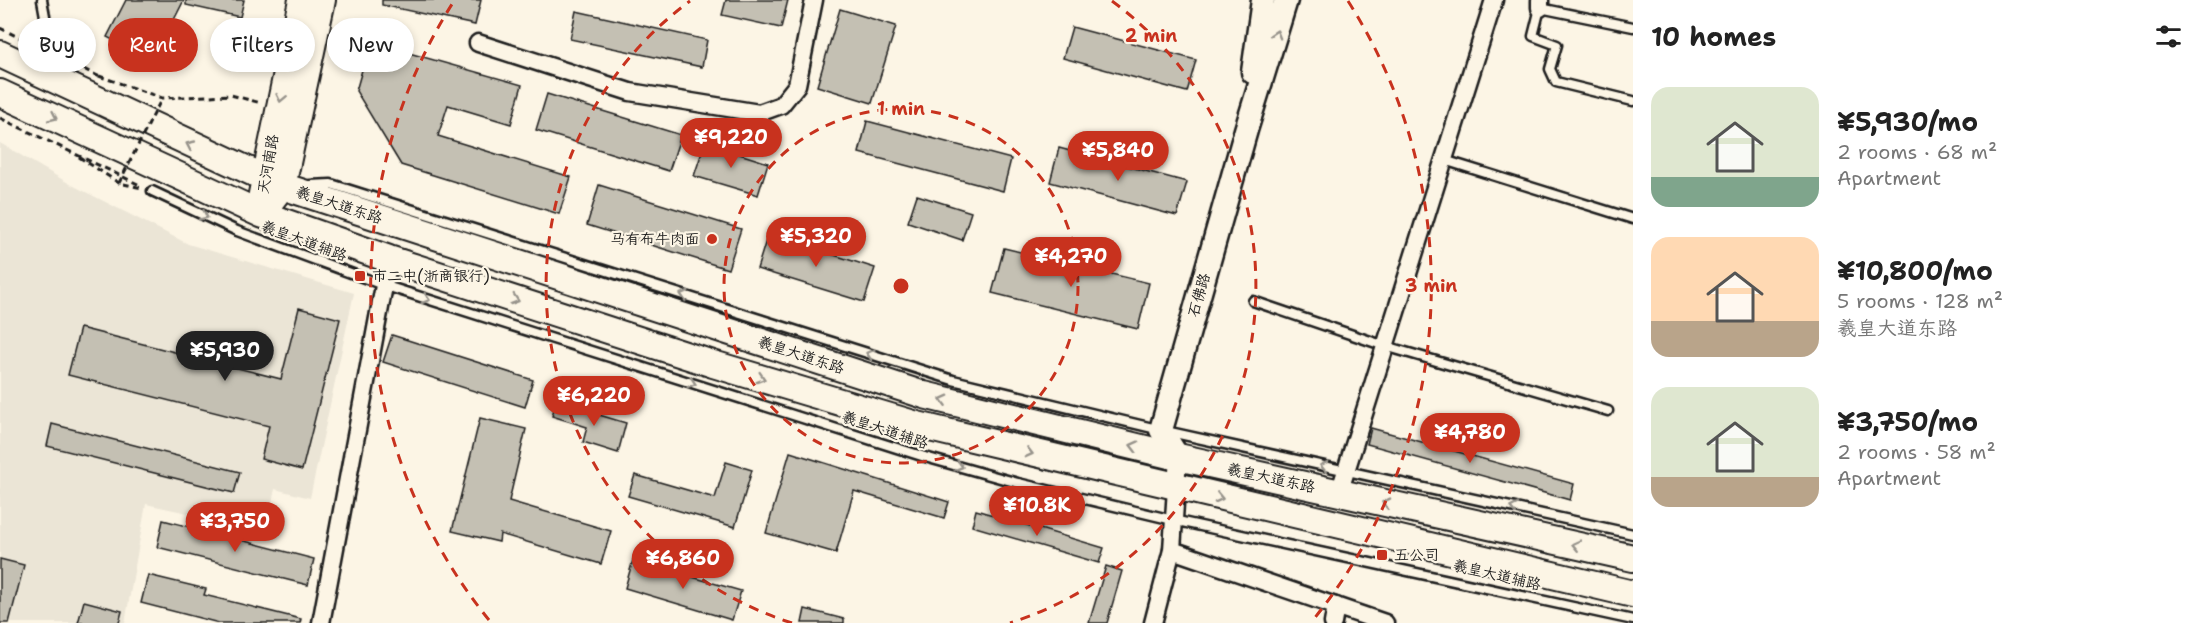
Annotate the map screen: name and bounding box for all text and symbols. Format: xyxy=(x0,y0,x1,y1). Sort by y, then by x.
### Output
chip: Buy xyxy=(18,18,96,72)
chip: Rent xyxy=(108,18,198,72)
chip: Filters xyxy=(210,18,315,72)
chip: New xyxy=(327,18,414,72)
text: 10 homes xyxy=(1651,19,1776,54)
icon: filters xyxy=(2152,20,2185,53)
text: 2 min xyxy=(1125,24,1177,48)
one-way arrow xyxy=(1269,29,1281,40)
one-way arrow xyxy=(275,93,288,103)
text: 1 min xyxy=(877,97,925,121)
text: ¥5,930/mo xyxy=(1837,104,1978,139)
one-way arrow xyxy=(47,110,58,122)
icon: home xyxy=(1699,111,1771,183)
pin: ¥9,220 xyxy=(682,118,780,169)
text: ¥9,220 xyxy=(694,124,768,150)
pin: ¥5,840 xyxy=(1069,131,1167,182)
street label: 天河南路 xyxy=(253,133,283,195)
text: ¥5,840 xyxy=(1082,137,1154,163)
text: 2 rooms · 68 m² xyxy=(1837,139,1997,165)
one-way arrow xyxy=(186,140,197,152)
text: Apartment xyxy=(1837,165,1941,191)
street label: 羲皇大道东路 xyxy=(293,182,385,228)
one-way arrow xyxy=(198,208,209,220)
street label: 羲皇大道辅路 xyxy=(258,216,350,266)
pin: ¥5,320 xyxy=(767,217,865,268)
text: ¥5,320 xyxy=(780,223,852,249)
place label: 马有布牛肉面 xyxy=(610,229,700,249)
marker: 马有布牛肉面 xyxy=(705,232,719,246)
pin: ¥4,270 xyxy=(1022,237,1120,288)
text: ¥4,270 xyxy=(1034,243,1108,269)
text: ¥10,800/mo xyxy=(1837,253,1993,288)
icon: home xyxy=(1699,261,1771,333)
place label: 市二中(浙商银行) xyxy=(372,266,490,286)
marker: 市二中(浙商银行) xyxy=(353,269,367,283)
street label: 石佛路 xyxy=(1183,271,1215,319)
text: 3 min xyxy=(1405,274,1457,298)
centre of rings xyxy=(891,276,911,296)
text: 5 rooms · 128 m² xyxy=(1837,288,2003,314)
one-way arrow xyxy=(679,290,690,302)
one-way arrow xyxy=(420,291,431,304)
one-way arrow xyxy=(509,293,520,305)
text: 羲皇大道东路 xyxy=(1837,315,1957,341)
pin: ¥5,930 xyxy=(176,331,274,382)
street label: 羲皇大道东路 xyxy=(755,332,847,378)
text: ¥5,930 xyxy=(190,337,260,363)
one-way arrow xyxy=(865,349,876,361)
one-way arrow xyxy=(755,371,766,383)
one-way arrow xyxy=(686,375,697,388)
pin: ¥6,220 xyxy=(545,376,643,427)
text: ¥6,220 xyxy=(557,382,631,408)
one-way arrow xyxy=(940,394,950,407)
text: ¥3,750/mo xyxy=(1837,404,1978,439)
street label: 羲皇大道辅路 xyxy=(839,407,931,453)
icon: home xyxy=(1699,411,1771,483)
pin: ¥4,780 xyxy=(1421,413,1519,464)
text: ¥4,780 xyxy=(1434,419,1506,445)
text: 2 rooms · 58 m² xyxy=(1837,439,1996,465)
one-way arrow xyxy=(1129,441,1139,454)
one-way arrow xyxy=(1024,445,1034,458)
one-way arrow xyxy=(953,459,963,471)
street label: 羲皇大道东路 xyxy=(1225,459,1317,497)
one-way arrow xyxy=(1319,460,1329,473)
text: Apartment xyxy=(1837,465,1941,491)
pin: ¥10.8K xyxy=(988,486,1086,537)
one-way arrow xyxy=(1214,491,1224,504)
text: ¥10.8K xyxy=(1003,492,1071,518)
one-way arrow xyxy=(1381,497,1391,510)
pin: ¥3,750 xyxy=(186,502,284,553)
one-way arrow xyxy=(1510,502,1520,515)
text: ¥3,750 xyxy=(200,508,270,534)
pin: ¥6,860 xyxy=(634,539,732,590)
one-way arrow xyxy=(1571,539,1581,552)
text: ¥6,860 xyxy=(646,545,720,571)
place label: 五公司 xyxy=(1394,545,1439,565)
marker: 五公司 xyxy=(1375,548,1389,562)
street label: 羲皇大道辅路 xyxy=(1451,555,1543,595)

